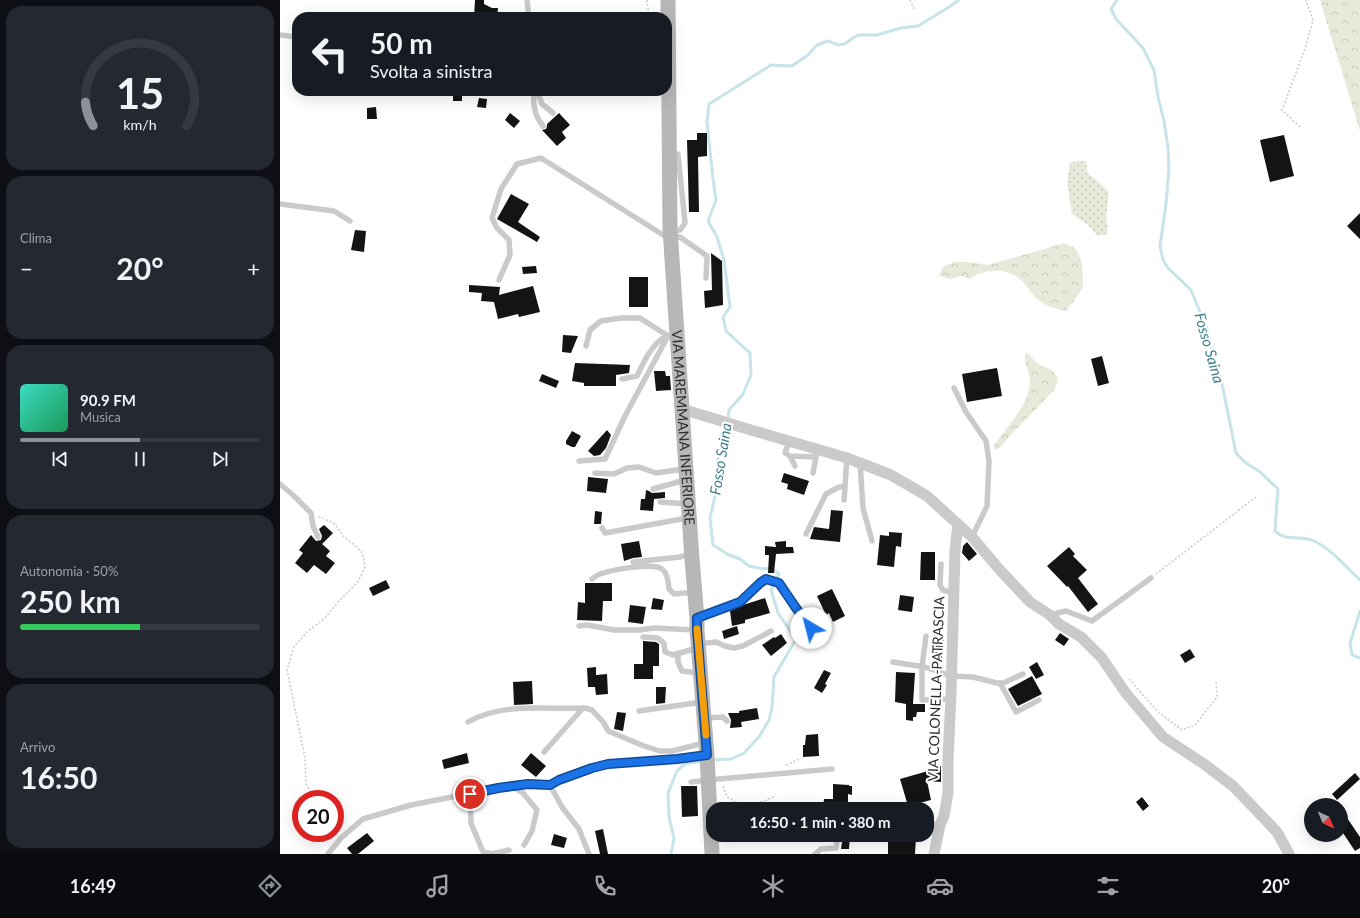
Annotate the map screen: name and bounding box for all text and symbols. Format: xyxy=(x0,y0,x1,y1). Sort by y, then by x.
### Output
text: 50 m xyxy=(370,26,433,60)
icon: left xyxy=(304,28,356,80)
text: Svolta a sinistra xyxy=(370,60,492,82)
text: 15 xyxy=(116,68,164,118)
text: km/h xyxy=(123,115,157,132)
text: Clima xyxy=(20,230,52,246)
text: 20° xyxy=(116,250,164,286)
text: − xyxy=(20,255,33,282)
text: + xyxy=(247,255,260,282)
water label: Fosso Saina xyxy=(1191,310,1229,385)
street label: VIA MAREMMANA INFERIORE xyxy=(669,329,699,526)
text: 90.9 FM xyxy=(80,391,136,409)
text: Musica xyxy=(80,409,121,425)
water label: Fosso Saina xyxy=(705,421,735,496)
icon: previous xyxy=(49,448,71,470)
icon: pause xyxy=(129,448,151,470)
icon: next xyxy=(209,448,231,470)
text: Autonomia · 50% xyxy=(20,563,118,579)
text: 250 km xyxy=(20,583,121,619)
street label: VIA COLONELLA-PATRASCIA xyxy=(924,596,947,782)
position arrow xyxy=(790,607,832,649)
text: Arrivo xyxy=(20,739,55,755)
text: 16:50 xyxy=(20,759,97,795)
pin xyxy=(453,777,487,811)
icon: arrive xyxy=(459,783,481,805)
speed limit sign: 20 xyxy=(292,790,344,842)
north arrow xyxy=(1304,798,1348,842)
map controls xyxy=(1304,798,1348,842)
text: 16:50 · 1 min · 380 m xyxy=(750,813,890,831)
icon: directions xyxy=(256,872,284,900)
icon: music xyxy=(424,872,452,900)
icon: phone xyxy=(591,872,619,900)
icon: climate xyxy=(759,872,787,900)
icon: car xyxy=(926,872,954,900)
icon: filters xyxy=(1094,872,1122,900)
text: 16:49 xyxy=(70,875,116,897)
text: 20° xyxy=(1262,875,1290,897)

